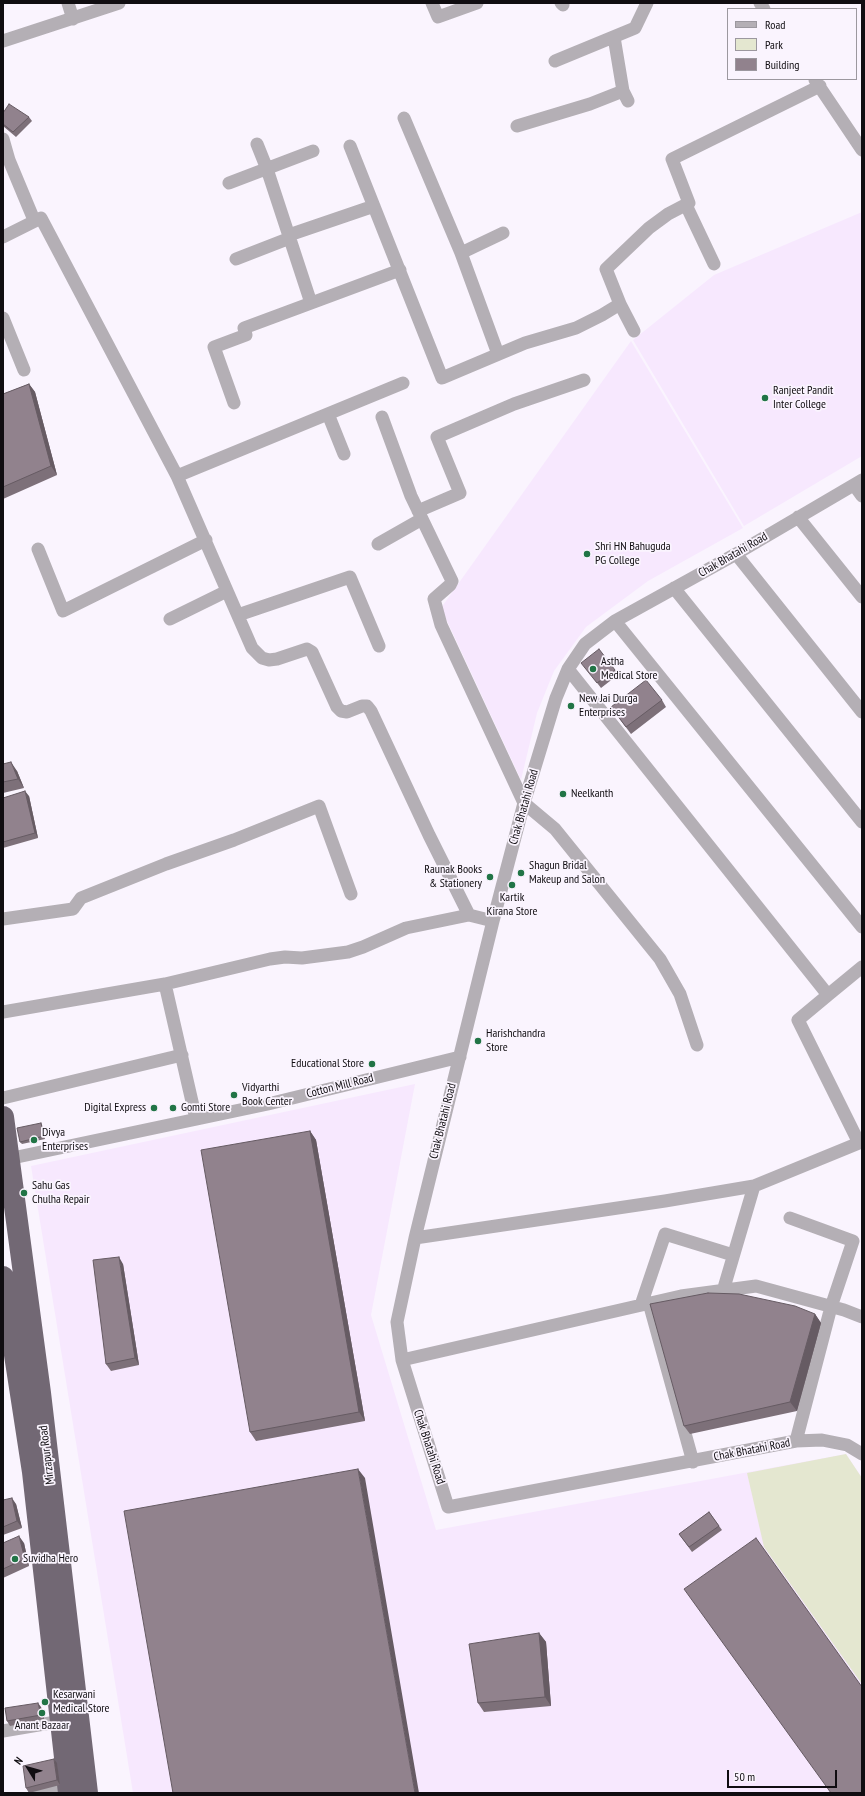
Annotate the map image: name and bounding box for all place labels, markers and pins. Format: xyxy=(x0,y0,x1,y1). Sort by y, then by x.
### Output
place label: Ranjeet Pandit Inter College xyxy=(773,384,833,412)
marker: Ranjeet Pandit Inter College xyxy=(760,393,770,403)
place label: Shri HN Bahuguda PG College xyxy=(595,540,671,568)
marker: Shri HN Bahuguda PG College xyxy=(582,549,592,559)
place label: Astha Medical Store xyxy=(601,655,658,683)
marker: Astha Medical Store xyxy=(588,664,598,674)
place label: New Jai Durga Enterprises xyxy=(579,692,638,720)
marker: New Jai Durga Enterprises xyxy=(566,701,576,711)
place label: Neelkanth xyxy=(571,787,613,801)
marker: Neelkanth xyxy=(558,789,568,799)
place label: Shagun Bridal Makeup and Salon xyxy=(529,859,605,887)
place label: Raunak Books & Stationery xyxy=(424,863,482,891)
marker: Shagun Bridal Makeup and Salon xyxy=(516,868,526,878)
marker: Raunak Books & Stationery xyxy=(485,872,495,882)
marker: Kartik Kirana Store xyxy=(507,880,517,890)
place label: Kartik Kirana Store xyxy=(487,891,537,919)
place label: Harishchandra Store xyxy=(486,1027,545,1055)
marker: Harishchandra Store xyxy=(473,1036,483,1046)
place label: Educational Store xyxy=(291,1057,364,1071)
marker: Educational Store xyxy=(367,1059,377,1069)
place label: Vidyarthi Book Center xyxy=(242,1081,292,1109)
marker: Vidyarthi Book Center xyxy=(229,1090,239,1100)
place label: Digital Express xyxy=(84,1101,146,1115)
place label: Gomti Store xyxy=(181,1101,230,1115)
marker: Digital Express xyxy=(149,1103,159,1113)
marker: Gomti Store xyxy=(168,1103,178,1113)
place label: Divya Enterprises xyxy=(42,1126,88,1154)
marker: Divya Enterprises xyxy=(29,1135,39,1145)
place label: Sahu Gas Chulha Repair xyxy=(32,1179,90,1207)
marker: Sahu Gas Chulha Repair xyxy=(19,1188,29,1198)
place label: Suvidha Hero xyxy=(23,1552,78,1566)
marker: Suvidha Hero xyxy=(10,1554,20,1564)
place label: Kesarwani Medical Store xyxy=(53,1688,110,1716)
marker: Kesarwani Medical Store xyxy=(40,1697,50,1707)
marker: Anant Bazaar xyxy=(37,1708,47,1718)
place label: Anant Bazaar xyxy=(15,1719,69,1733)

